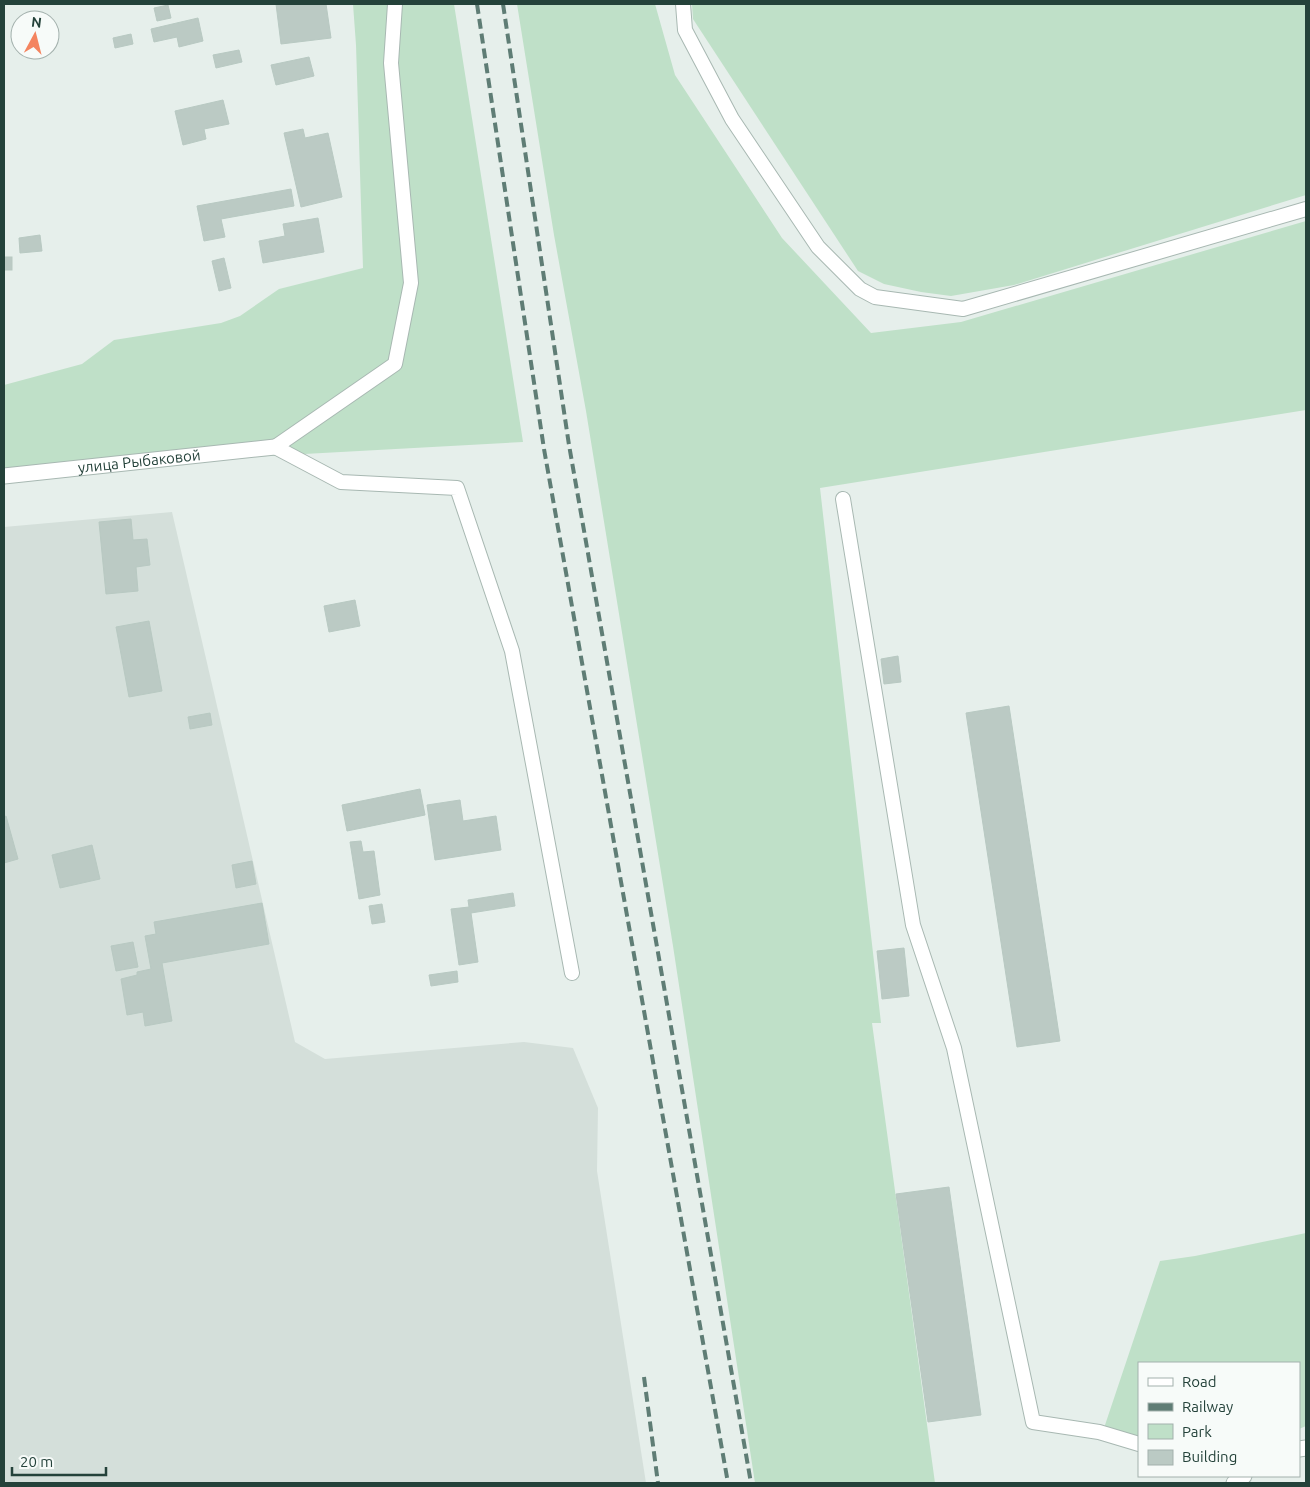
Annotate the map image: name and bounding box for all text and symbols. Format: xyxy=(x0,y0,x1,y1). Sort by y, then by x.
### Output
north arrow xyxy=(10,10,60,60)
text: N xyxy=(30,14,43,31)
street label: улица Рыбаковой xyxy=(77,446,201,476)
legend xyxy=(1138,1362,1300,1477)
text: Road xyxy=(1182,1373,1217,1390)
text: Railway xyxy=(1182,1398,1233,1415)
text: Park xyxy=(1182,1423,1212,1440)
scale bar xyxy=(12,1444,106,1476)
text: Building xyxy=(1182,1448,1237,1465)
text: 20 m xyxy=(20,1453,53,1470)

